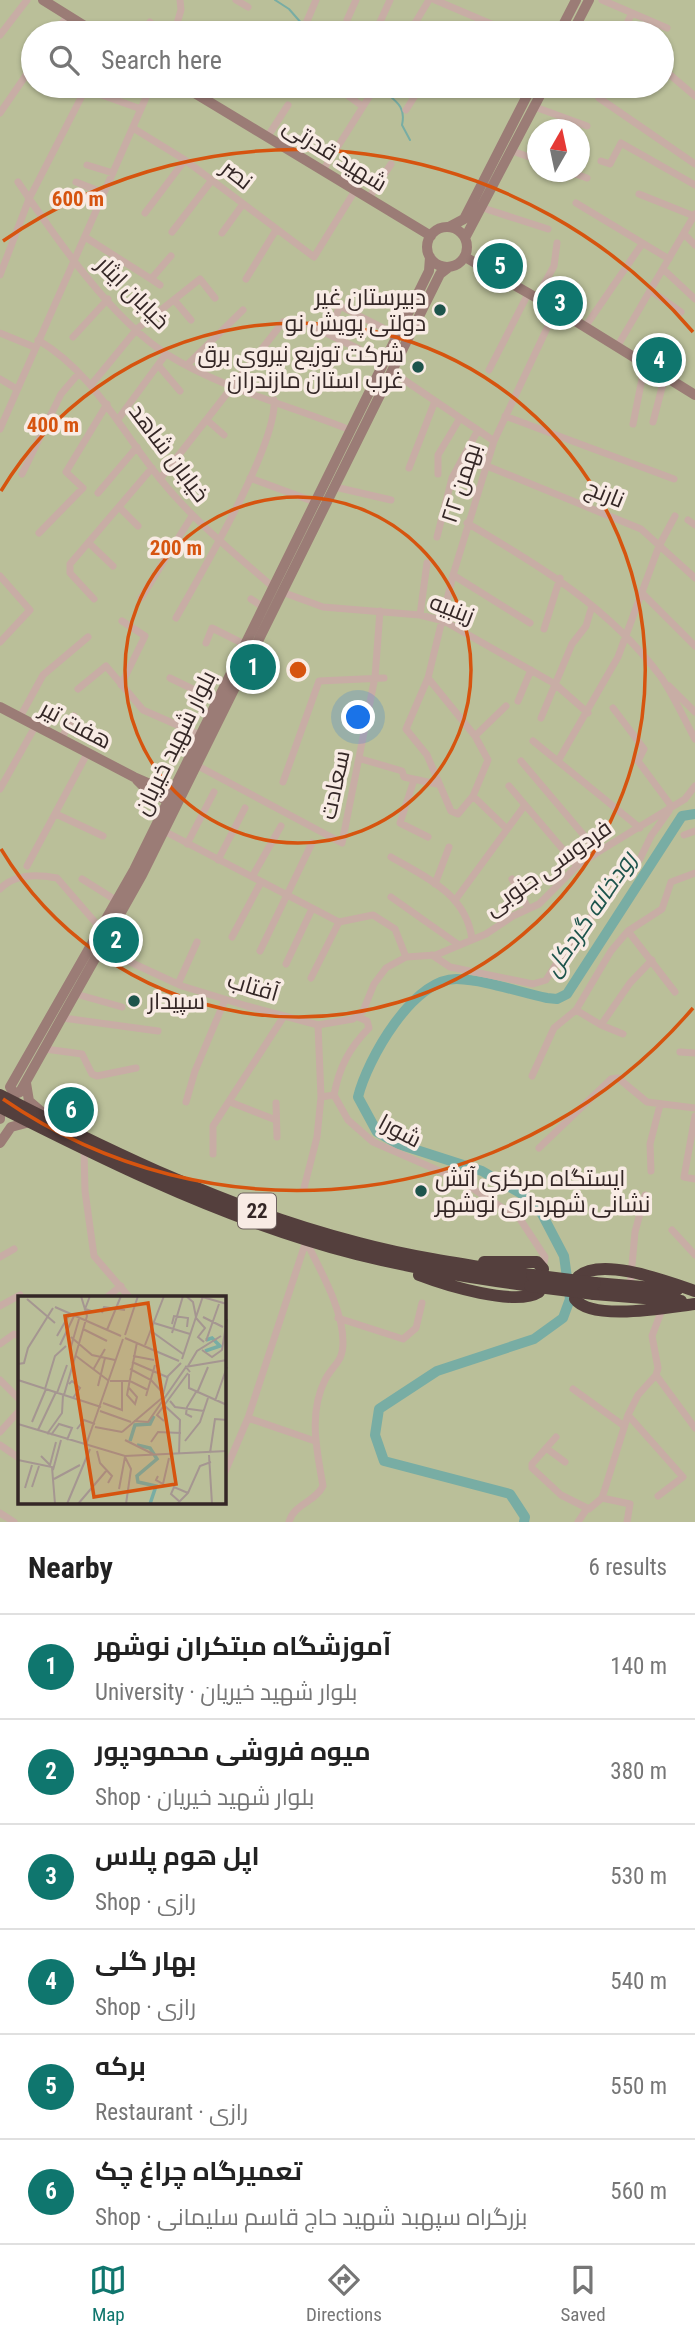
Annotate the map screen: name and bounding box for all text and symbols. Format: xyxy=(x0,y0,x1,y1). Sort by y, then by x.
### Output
search box xyxy=(21,21,674,98)
icon: search xyxy=(45,41,83,79)
text: Search here xyxy=(101,45,222,75)
street label: شهید قدرتی xyxy=(278,112,392,198)
north arrow xyxy=(527,119,590,182)
street label: نصر xyxy=(215,153,258,195)
text: 600 m xyxy=(52,187,104,211)
pin: 5 xyxy=(477,240,523,292)
street label: خیابان ایثار xyxy=(90,250,175,335)
pin: 3 xyxy=(537,277,583,329)
place label: دبیرستان غیر دولتی پویش نو xyxy=(285,284,426,338)
marker: دبیرستان غیر دولتی پویش نو xyxy=(432,302,448,318)
pin: 4 xyxy=(636,334,682,386)
place label: شرکت توزیع نیروی برق غرب استان مازندران xyxy=(197,341,404,394)
marker: شرکت توزیع نیروی برق غرب استان مازندران xyxy=(410,359,426,375)
street label: خیابان شاهد xyxy=(123,398,215,508)
text: 400 m xyxy=(27,413,79,437)
street label: ۲۲ بهمن xyxy=(435,440,487,526)
street label: نارنج xyxy=(581,474,628,516)
text: 200 m xyxy=(150,536,202,560)
street label: زینبیه xyxy=(426,588,478,630)
pin: 1 xyxy=(230,641,276,693)
centre of rings xyxy=(286,658,310,682)
street label: بلوار شهید خیریان xyxy=(128,666,222,820)
street label: هفت تیر xyxy=(34,694,116,755)
your location xyxy=(341,700,375,734)
street label: سعادت xyxy=(315,748,355,822)
street label: فردوسی جنوبی xyxy=(479,814,617,922)
water label: رودخانه گردکل xyxy=(538,845,643,981)
pin: 2 xyxy=(93,914,139,966)
street label: آفتاب xyxy=(224,967,282,1007)
place label: سپیدار xyxy=(146,988,205,1015)
marker: سپیدار xyxy=(126,993,142,1009)
pin: 6 xyxy=(48,1084,94,1136)
street label: شورا xyxy=(374,1109,426,1153)
place label: ایستگاه مرکزی آتش نشانی شهرداری نوشهر xyxy=(433,1165,650,1218)
marker: ایستگاه مرکزی آتش نشانی شهرداری نوشهر xyxy=(413,1183,429,1199)
road number: 22 xyxy=(238,1194,276,1228)
inset map xyxy=(18,1296,226,1504)
text: Nearby xyxy=(28,1550,113,1585)
text: 6 results xyxy=(589,1554,667,1581)
text: آموزشگاه مبتکران نوشهر xyxy=(95,1631,391,1661)
text: 1 xyxy=(45,1653,57,1680)
text: 140 m xyxy=(610,1653,667,1680)
text: University · بلوار شهید خیریان xyxy=(95,1679,357,1706)
text: میوه فروشی محمودپور xyxy=(95,1736,371,1766)
text: 2 xyxy=(45,1758,57,1785)
text: 380 m xyxy=(610,1758,667,1785)
text: Shop · بلوار شهید خیریان xyxy=(95,1784,314,1811)
text: اپل هوم پلاس xyxy=(95,1841,260,1871)
text: 3 xyxy=(45,1863,57,1890)
text: 530 m xyxy=(610,1863,667,1890)
text: Shop · رازی xyxy=(95,1889,196,1916)
text: بهار گلی xyxy=(95,1946,196,1976)
text: 4 xyxy=(45,1968,57,1995)
text: 540 m xyxy=(610,1968,667,1995)
text: Shop · رازی xyxy=(95,1994,196,2021)
text: برکه xyxy=(95,2051,146,2081)
text: 5 xyxy=(45,2073,57,2100)
text: 550 m xyxy=(610,2073,667,2100)
text: Restaurant · رازی xyxy=(95,2099,248,2126)
text: تعمیرگاه چراغ چک xyxy=(95,2156,302,2186)
text: 6 xyxy=(45,2178,57,2205)
text: 560 m xyxy=(610,2178,667,2205)
text: Shop · بزرگراه سپهبد شهید حاج قاسم سلیمانی xyxy=(95,2204,527,2231)
tab: Map xyxy=(89,2261,127,2326)
tab: Directions xyxy=(306,2261,382,2326)
tab: Saved xyxy=(560,2261,606,2326)

